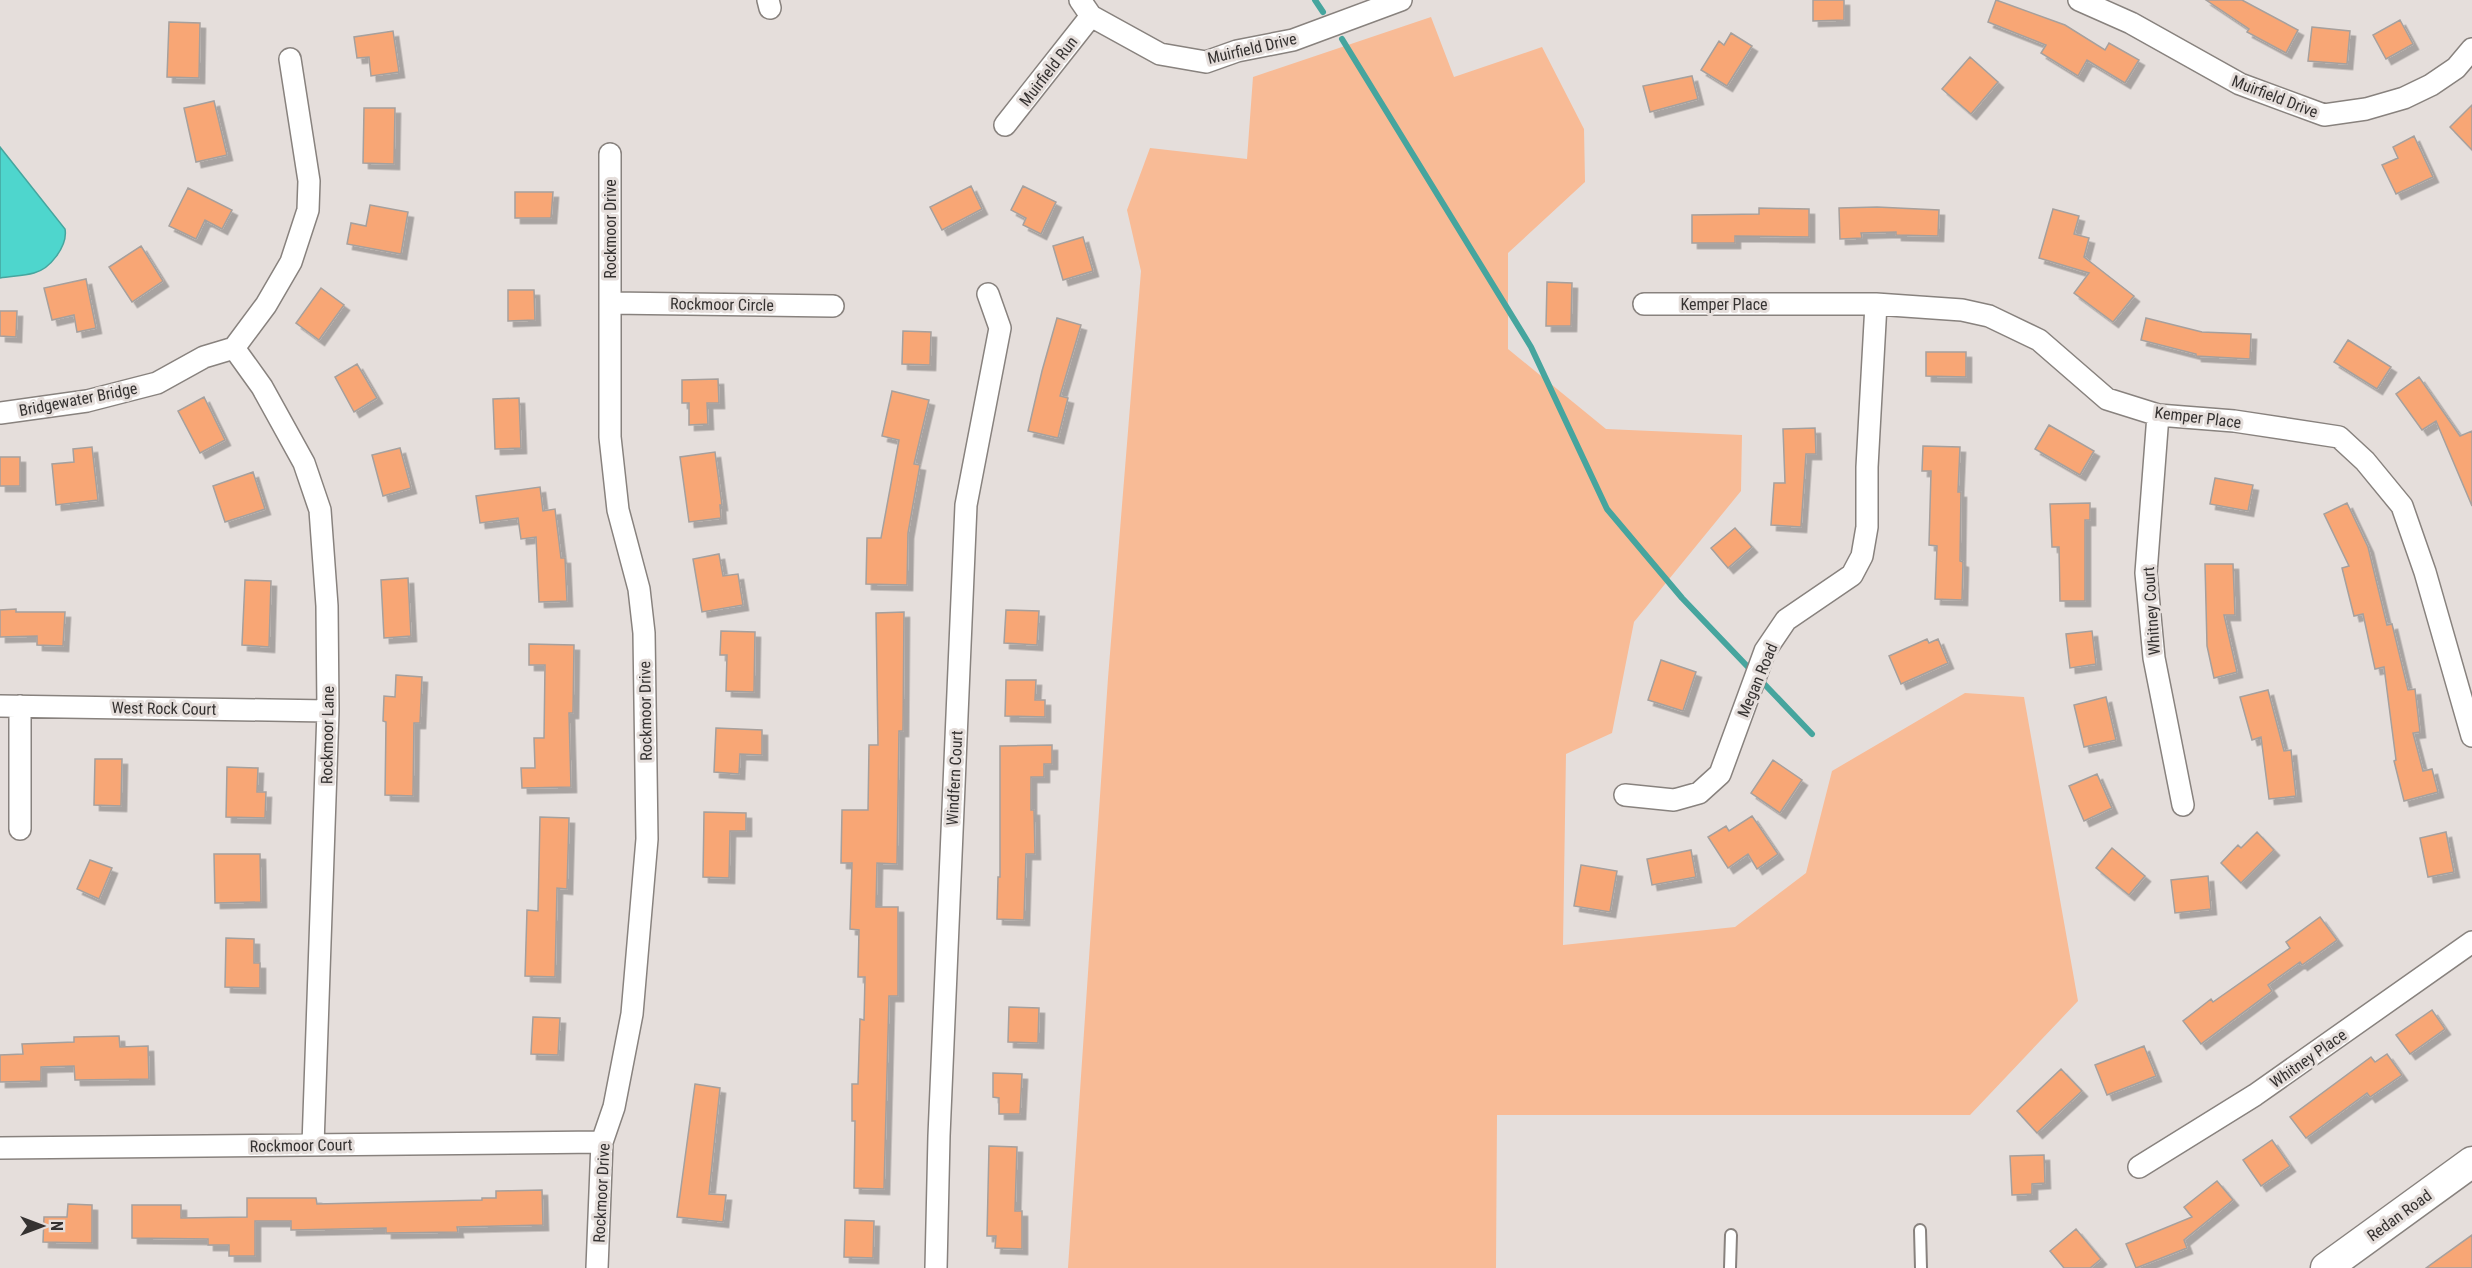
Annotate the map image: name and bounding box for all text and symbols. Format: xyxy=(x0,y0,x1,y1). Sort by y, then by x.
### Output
street label: Muirfield Drive xyxy=(1206,29,1299,68)
street label: Muirfield Run xyxy=(1015,33,1081,110)
street label: Muirfield Drive xyxy=(2229,71,2321,122)
street label: Rockmoor Drive xyxy=(601,179,620,279)
street label: Rockmoor Circle xyxy=(670,294,774,315)
street label: Kemper Place xyxy=(1680,295,1768,314)
street label: Bridgewater Bridge xyxy=(17,379,139,420)
street label: Kemper Place xyxy=(2154,403,2242,432)
street label: Whitney Court xyxy=(2139,566,2164,656)
street label: Megan Road xyxy=(1733,640,1782,720)
street label: Rockmoor Drive xyxy=(635,661,656,761)
street label: Rockmoor Lane xyxy=(317,686,338,784)
street label: West Rock Court xyxy=(111,698,217,719)
street label: Windfern Court xyxy=(943,730,966,826)
street label: Whitney Place xyxy=(2266,1025,2350,1092)
street label: Rockmoor Court xyxy=(250,1135,353,1156)
street label: Rockmoor Drive xyxy=(589,1143,614,1243)
street label: Redan Road xyxy=(2363,1186,2435,1245)
north arrow xyxy=(12,1196,72,1256)
text: N xyxy=(47,1221,66,1231)

